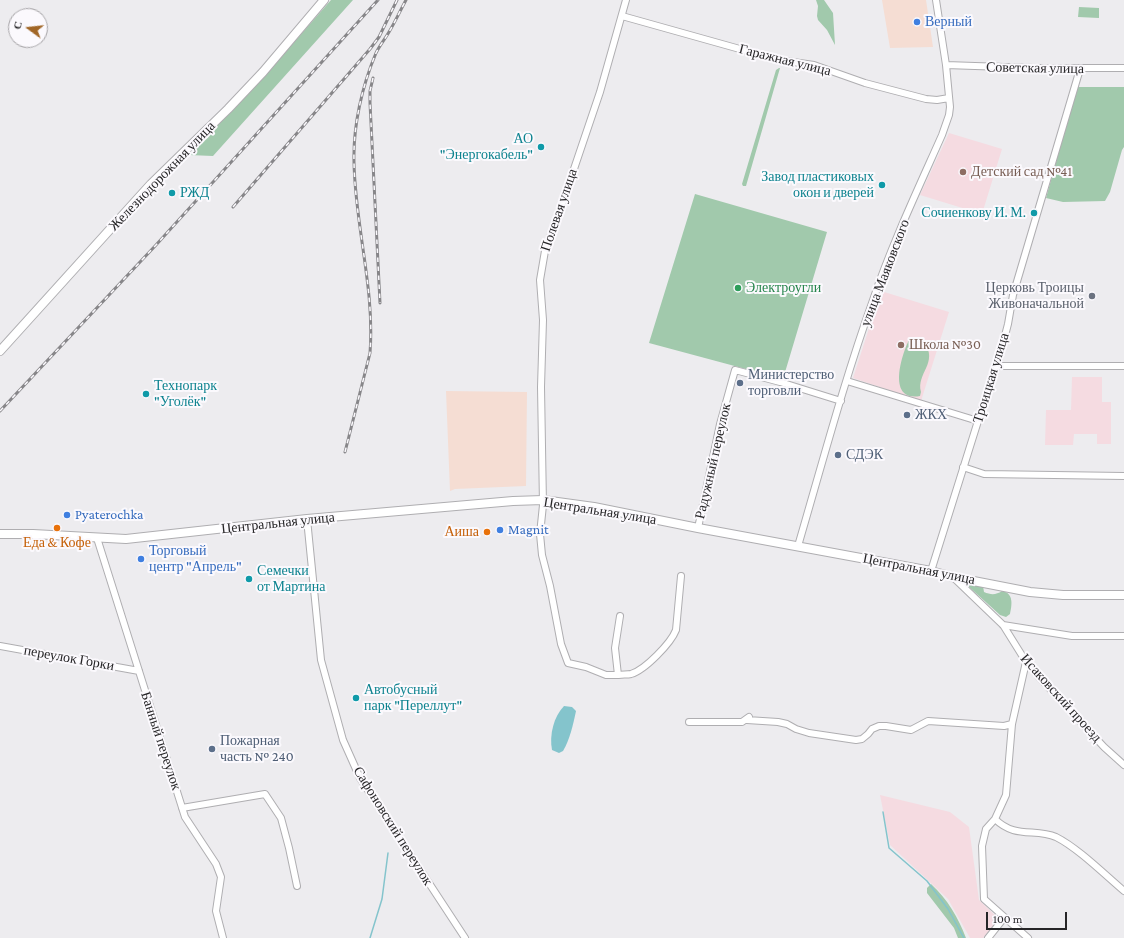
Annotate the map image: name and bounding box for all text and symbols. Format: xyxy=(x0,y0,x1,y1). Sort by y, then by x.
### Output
north arrow xyxy=(8,8,48,48)
place label: Верный xyxy=(925,14,972,30)
marker: Верный xyxy=(912,17,922,27)
text: С xyxy=(11,20,24,31)
street label: Гаражная улица xyxy=(737,40,833,80)
street label: Советская улица xyxy=(986,59,1084,77)
street label: Железнодорожная улица xyxy=(105,118,219,234)
place label: АО "Энергокабель" xyxy=(440,131,533,164)
marker: АО "Энергокабель" xyxy=(536,142,546,152)
place label: Детский сад №41 xyxy=(971,164,1072,180)
street label: Полевая улица xyxy=(537,166,581,254)
marker: Детский сад №41 xyxy=(958,167,968,177)
place label: Завод пластиковых окон и дверей xyxy=(761,169,874,202)
marker: Завод пластиковых окон и дверей xyxy=(877,180,887,190)
place label: РЖД xyxy=(180,185,209,201)
marker: РЖД xyxy=(167,188,177,198)
place label: Сочиенкову И. М. xyxy=(921,205,1026,221)
marker: Сочиенкову И. М. xyxy=(1029,208,1039,218)
street label: улица Маяковского xyxy=(857,217,913,329)
place label: Электроугли xyxy=(746,280,821,296)
place label: Церковь Троицы Живоначальной xyxy=(986,280,1084,312)
marker: Электроугли xyxy=(733,283,743,293)
marker: Церковь Троицы Живоначальной xyxy=(1087,291,1097,301)
street label: Троицкая улица xyxy=(969,331,1013,425)
place label: Школа №30 xyxy=(909,337,981,353)
marker: Школа №30 xyxy=(896,340,906,350)
place label: Министерство торговли xyxy=(748,367,834,400)
place label: Технопарк "Уголёк" xyxy=(154,378,217,410)
marker: Министерство торговли xyxy=(735,378,745,388)
marker: Технопарк "Уголёк" xyxy=(141,389,151,399)
street label: Радужный переулок xyxy=(692,401,734,521)
place label: ЖКХ xyxy=(915,407,947,423)
marker: ЖКХ xyxy=(902,410,912,420)
place label: СДЭК xyxy=(846,447,883,463)
marker: СДЭК xyxy=(833,450,843,460)
street label: Центральная улица xyxy=(542,494,658,528)
place label: Pyaterochka xyxy=(75,507,144,523)
street label: Центральная улица xyxy=(220,509,336,537)
marker: Pyaterochka xyxy=(62,510,72,520)
place label: Magnit xyxy=(508,522,549,538)
marker: Еда & Кофе xyxy=(52,523,62,533)
place label: Аиша xyxy=(444,524,479,540)
marker: Magnit xyxy=(495,525,505,535)
marker: Аиша xyxy=(482,527,492,537)
place label: Еда & Кофе xyxy=(23,535,91,551)
place label: Торговый центр "Апрель" xyxy=(149,543,242,576)
street label: Центральная улица xyxy=(861,550,977,588)
marker: Торговый центр "Апрель" xyxy=(136,554,146,564)
place label: Семечки от Мартина xyxy=(257,563,325,596)
marker: Семечки от Мартина xyxy=(244,574,254,584)
street label: переулок Горки xyxy=(22,642,116,674)
street label: Исаковский проезд xyxy=(1017,650,1105,746)
place label: Автобусный парк "Переллут" xyxy=(364,682,462,714)
street label: Банный переулок xyxy=(137,690,185,792)
marker: Автобусный парк "Переллут" xyxy=(351,693,361,703)
place label: Пожарная часть № 240 xyxy=(220,733,294,766)
marker: Пожарная часть № 240 xyxy=(207,744,217,754)
street label: Сафоновский переулок xyxy=(350,763,436,889)
scale bar xyxy=(988,904,1069,930)
text: 100 m xyxy=(993,912,1022,926)

